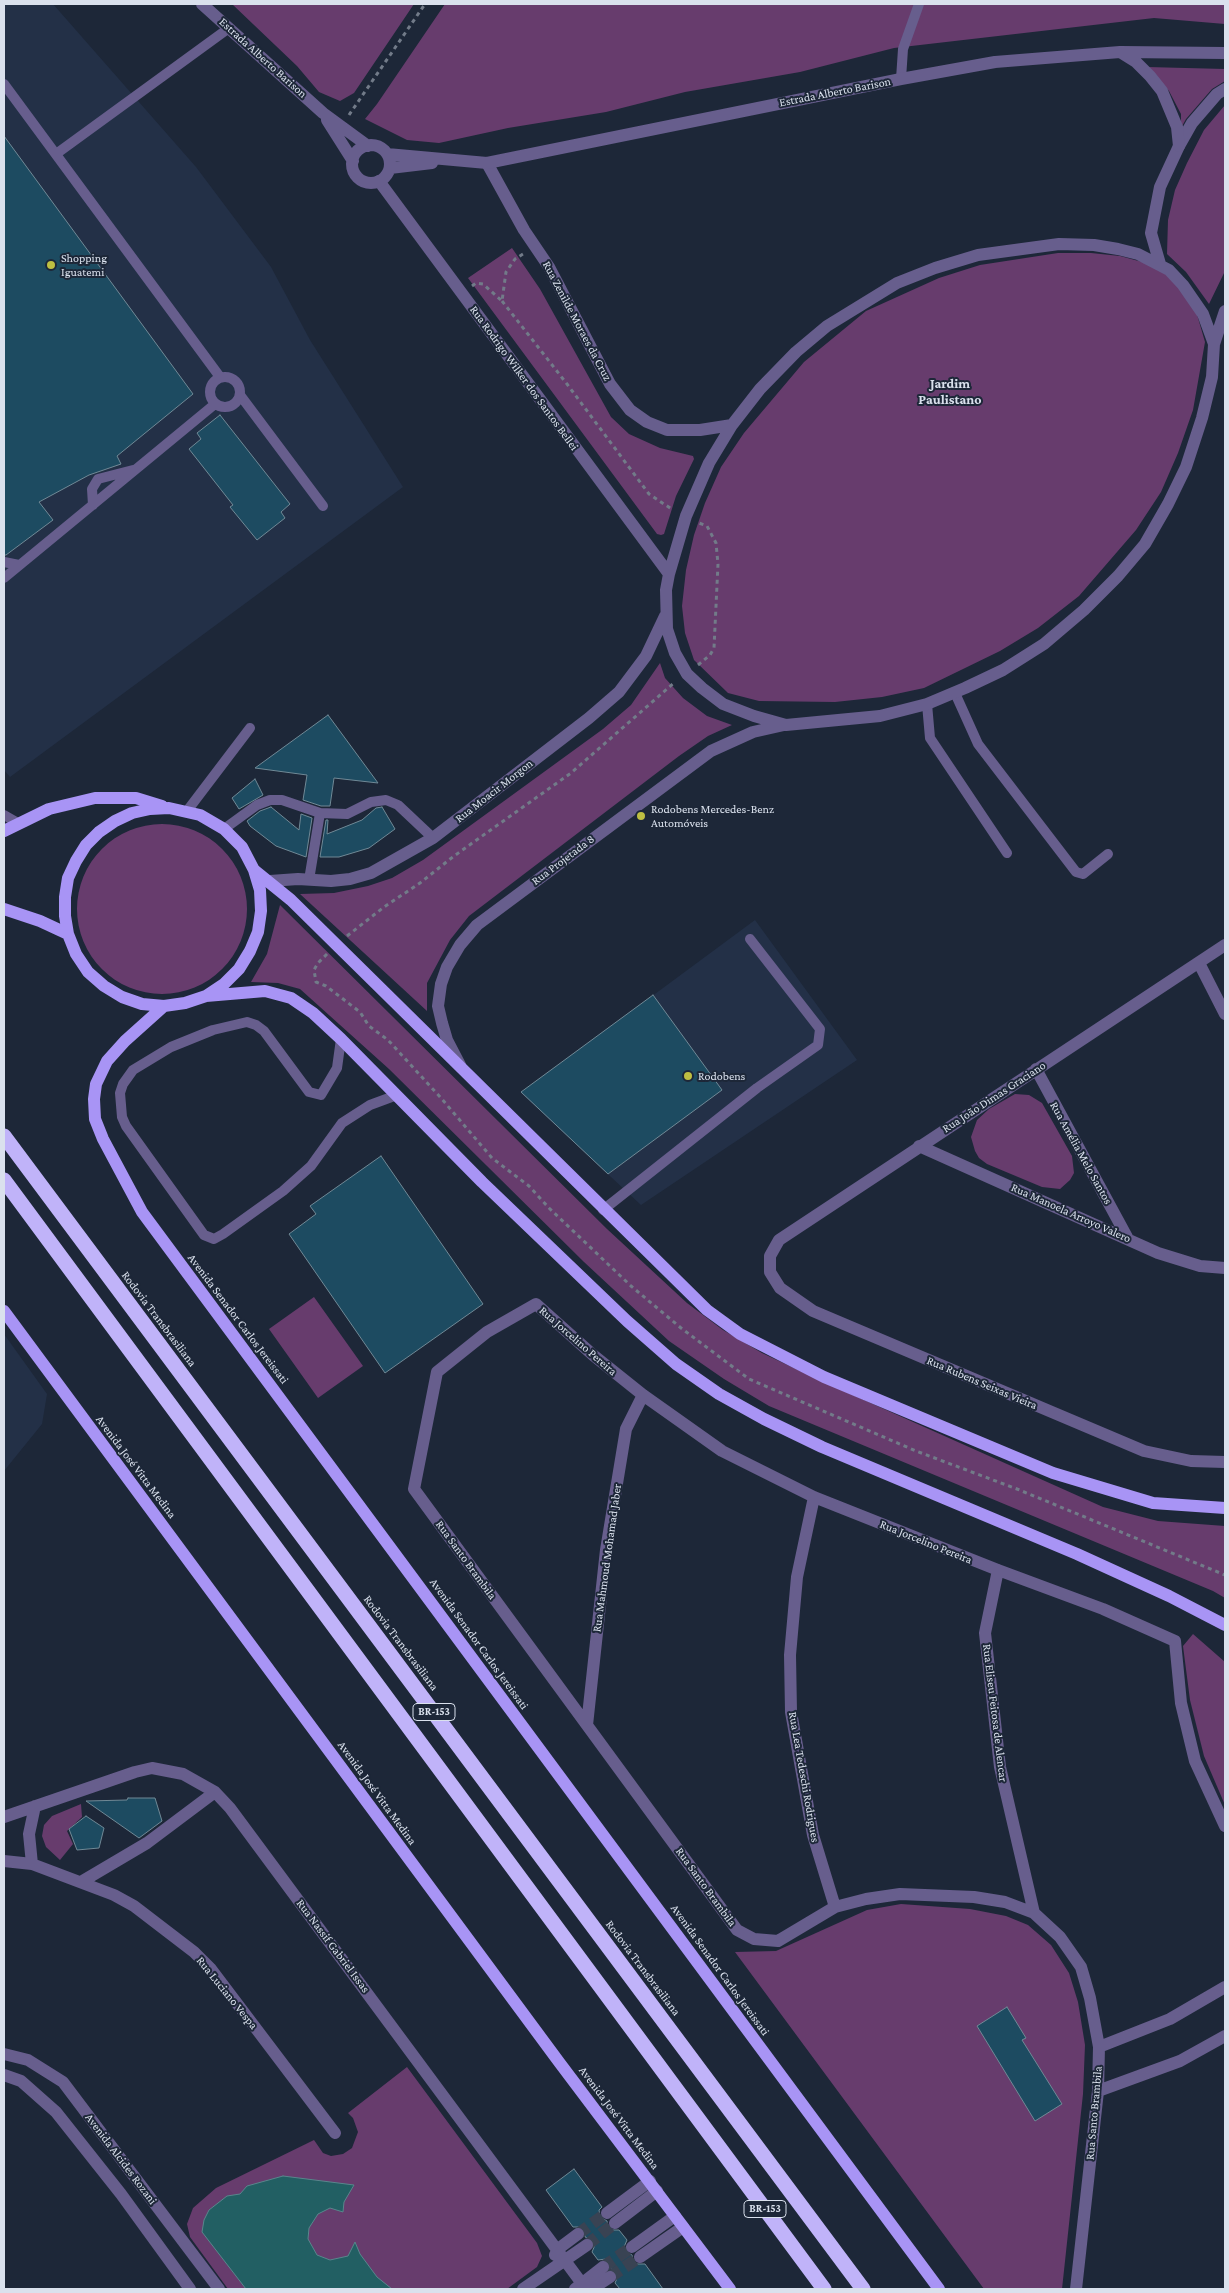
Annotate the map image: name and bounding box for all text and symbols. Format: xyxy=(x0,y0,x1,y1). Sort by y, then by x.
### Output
street label: Estrada Alberto Barison xyxy=(216,15,310,101)
street label: Estrada Alberto Barison xyxy=(778,74,892,110)
place label: Shopping Iguatemi xyxy=(61,251,107,279)
marker: Shopping Iguatemi xyxy=(45,259,57,271)
street label: Rua Zenilde Moraes da Cruz xyxy=(539,259,615,383)
street label: Rua Rodrigo Wilker dos Santos Bellei xyxy=(467,303,581,453)
district label: Jardim Paulistano xyxy=(918,376,982,408)
street label: Rua Moacir Morgon xyxy=(452,756,536,826)
place label: Rodobens Mercedes-Benz Automóveis xyxy=(651,802,774,830)
marker: Rodobens Mercedes-Benz Automóveis xyxy=(635,810,647,822)
street label: Rua Projetada 8 xyxy=(529,832,597,888)
street label: Rua João Dimas Graciano xyxy=(940,1058,1048,1136)
place label: Rodobens xyxy=(698,1069,745,1083)
marker: Rodobens xyxy=(682,1070,694,1082)
street label: Rua Amélia Melo Santos xyxy=(1047,1099,1115,1207)
street label: Rua Manoela Arroyo Valero xyxy=(1009,1180,1133,1246)
street label: Avenida Senador Carlos Jereissati xyxy=(184,1251,292,1387)
street label: Rodovia Transbrasiliana xyxy=(118,1268,200,1370)
street label: Rua Jorcelino Pereira xyxy=(536,1303,620,1379)
street label: Rua Rubens Seixas Vieira xyxy=(925,1353,1039,1413)
street label: Avenida José Vitta Medina xyxy=(93,1413,179,1521)
street label: Rua Mahmoud Mohamad Jaber xyxy=(589,1483,625,1633)
street label: Rua Jorcelino Pereira xyxy=(878,1517,974,1567)
street label: Rua Santo Brambila xyxy=(432,1518,500,1602)
street label: Avenida Senador Carlos Jereissati xyxy=(427,1576,531,1712)
street label: Rodovia Transbrasiliana xyxy=(360,1592,442,1694)
street label: Rua Eliseu Feitosa de Alencar xyxy=(979,1643,1011,1783)
road number: BR-153 xyxy=(413,1704,455,1720)
street label: Rua Lea Tedeschi Rodrigues xyxy=(785,1711,823,1843)
street label: Avenida José Vitta Medina xyxy=(334,1738,420,1848)
street label: Rua Santo Brambila xyxy=(672,1845,740,1929)
street label: Rua Nassif Gabriel Issas xyxy=(293,1896,373,1996)
street label: Avenida Senador Carlos Jereissati xyxy=(668,1902,772,2038)
street label: Rodovia Transbrasiliana xyxy=(602,1917,684,2019)
street label: Rua Luciano Vespa xyxy=(193,1954,261,2032)
street label: Avenida José Vitta Medina xyxy=(576,2064,662,2172)
street label: Rua Santo Brambila xyxy=(1083,2065,1105,2161)
street label: Avenida Alcides Rozani xyxy=(82,2111,160,2207)
road number: BR-153 xyxy=(744,2200,786,2218)

